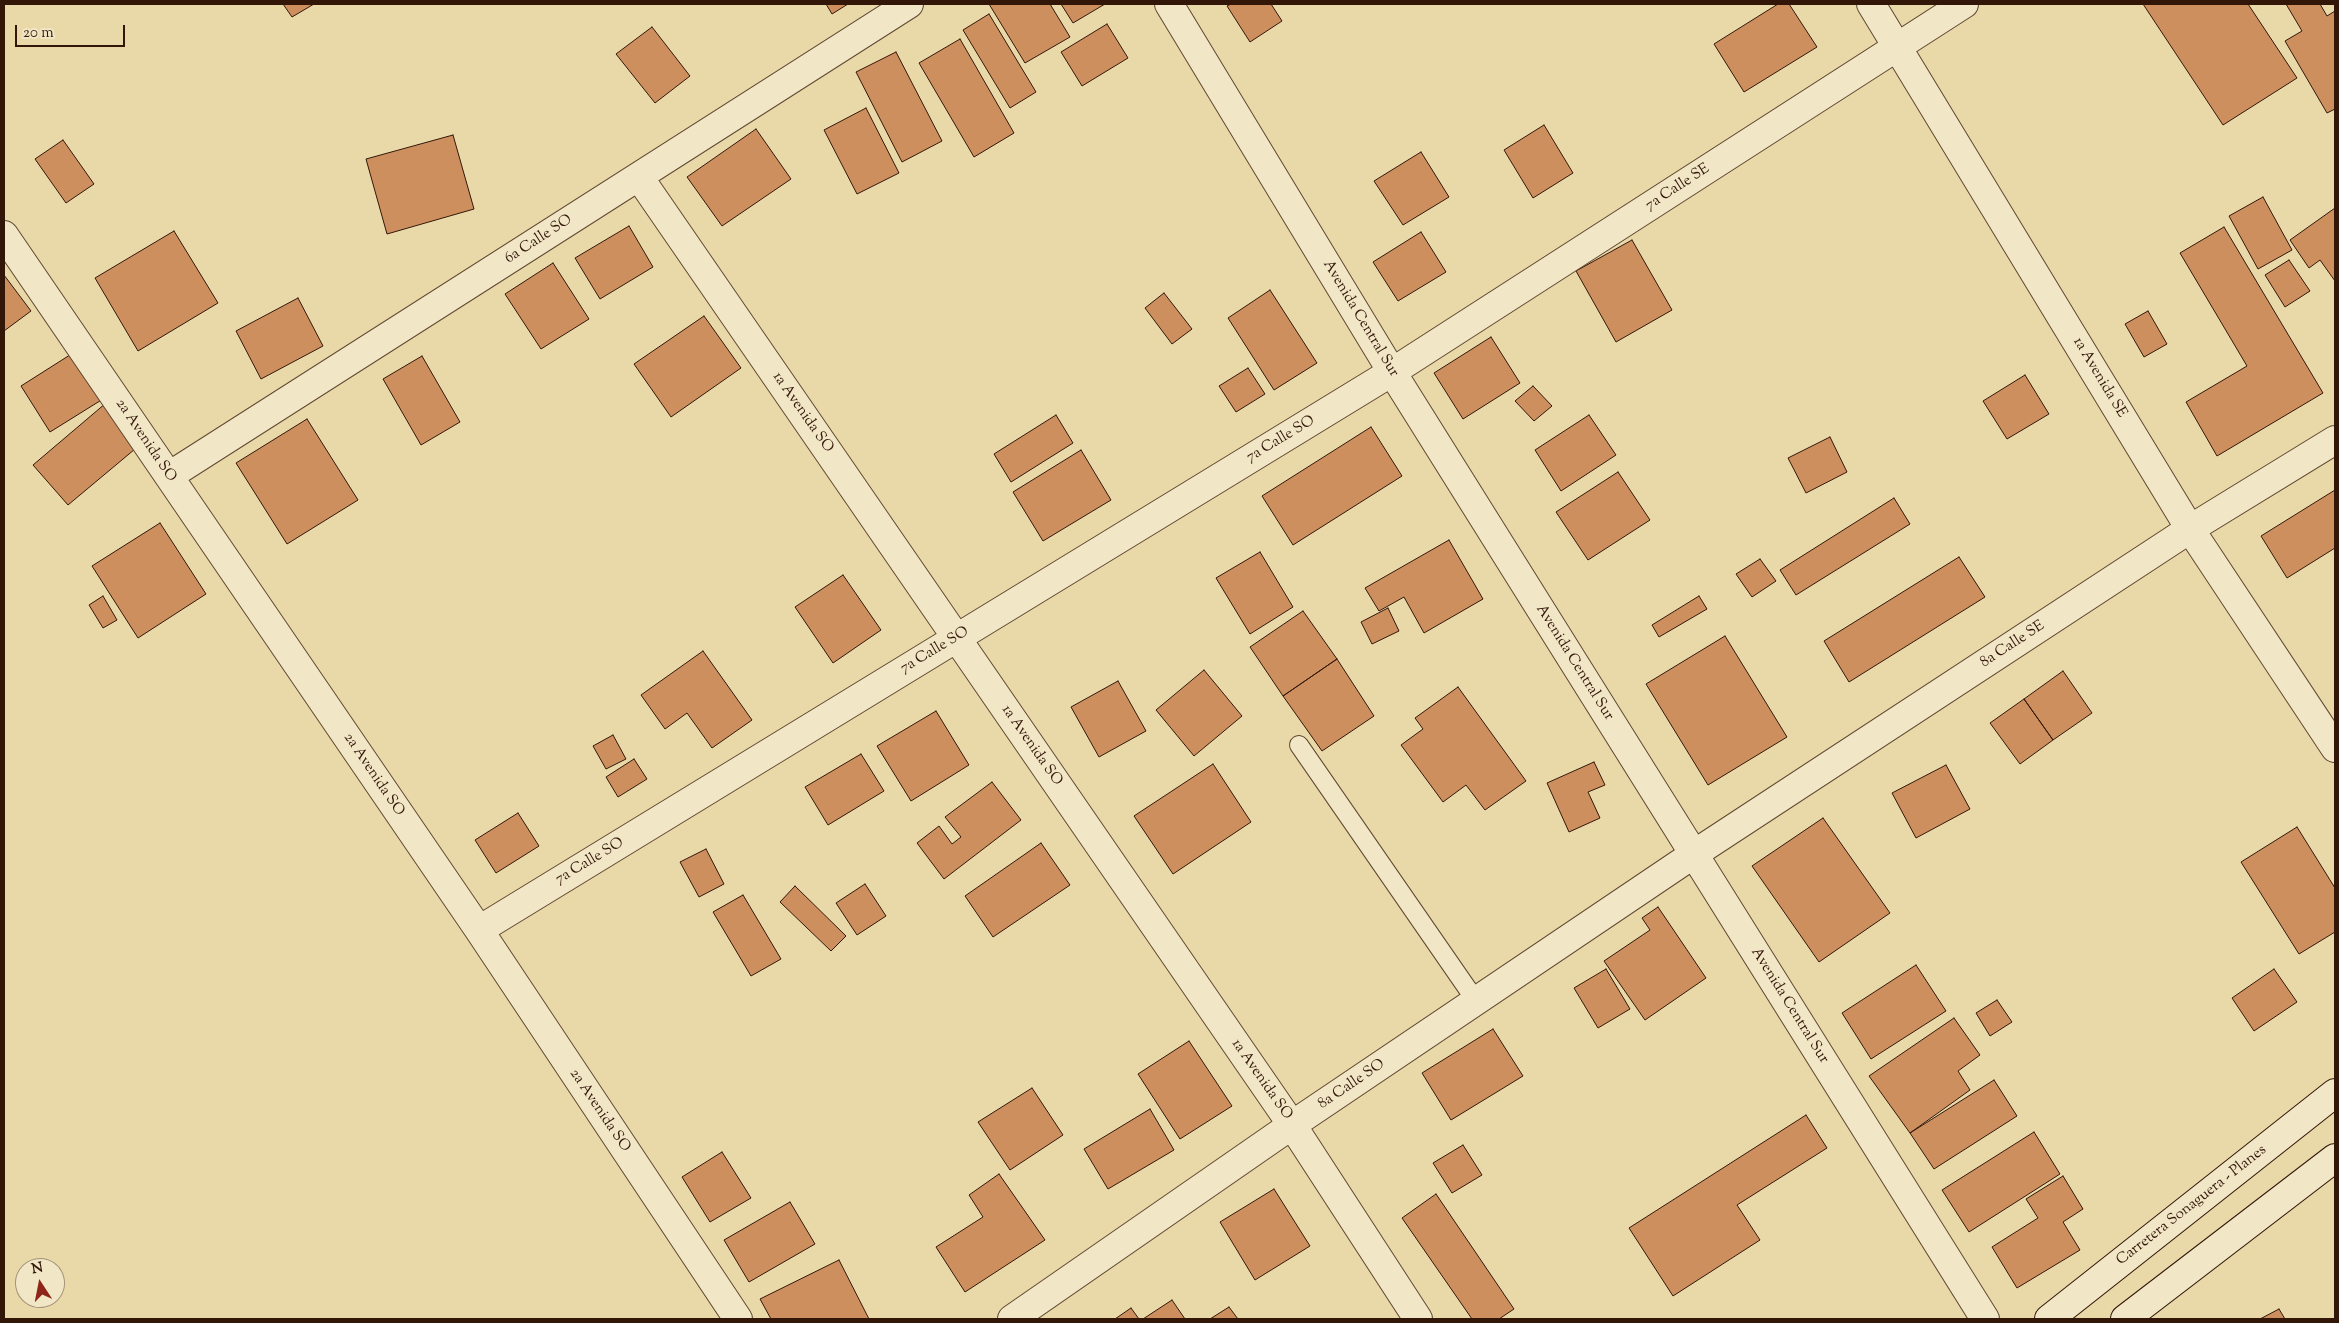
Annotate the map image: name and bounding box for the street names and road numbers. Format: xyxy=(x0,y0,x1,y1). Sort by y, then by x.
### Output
street label: 7a Calle SE xyxy=(1643,161,1713,215)
street label: 6a Calle SO xyxy=(502,212,576,268)
street label: Avenida Central Sur xyxy=(1318,257,1402,381)
street label: 1a Avenida SE xyxy=(2068,335,2130,421)
street label: 1a Avenida SO xyxy=(768,369,836,457)
street label: 2a Avenida SO xyxy=(111,396,179,486)
street label: 7a Calle SO xyxy=(1244,413,1318,467)
street label: Avenida Central Sur xyxy=(1531,602,1617,724)
street label: 8a Calle SE xyxy=(1978,618,2048,672)
street label: 7a Calle SO xyxy=(898,624,972,678)
street label: 1a Avenida SO xyxy=(997,702,1065,790)
street label: 2a Avenida SO xyxy=(339,730,407,820)
street label: 7a Calle SO xyxy=(553,835,627,889)
street label: Avenida Central Sur xyxy=(1746,945,1832,1067)
street label: 1a Avenida SO xyxy=(1227,1036,1295,1124)
street label: 8a Calle SO xyxy=(1315,1056,1389,1114)
street label: 2a Avenida SO xyxy=(565,1066,633,1156)
street label: Carretera Sonaguera - Planes xyxy=(2113,1142,2271,1270)

